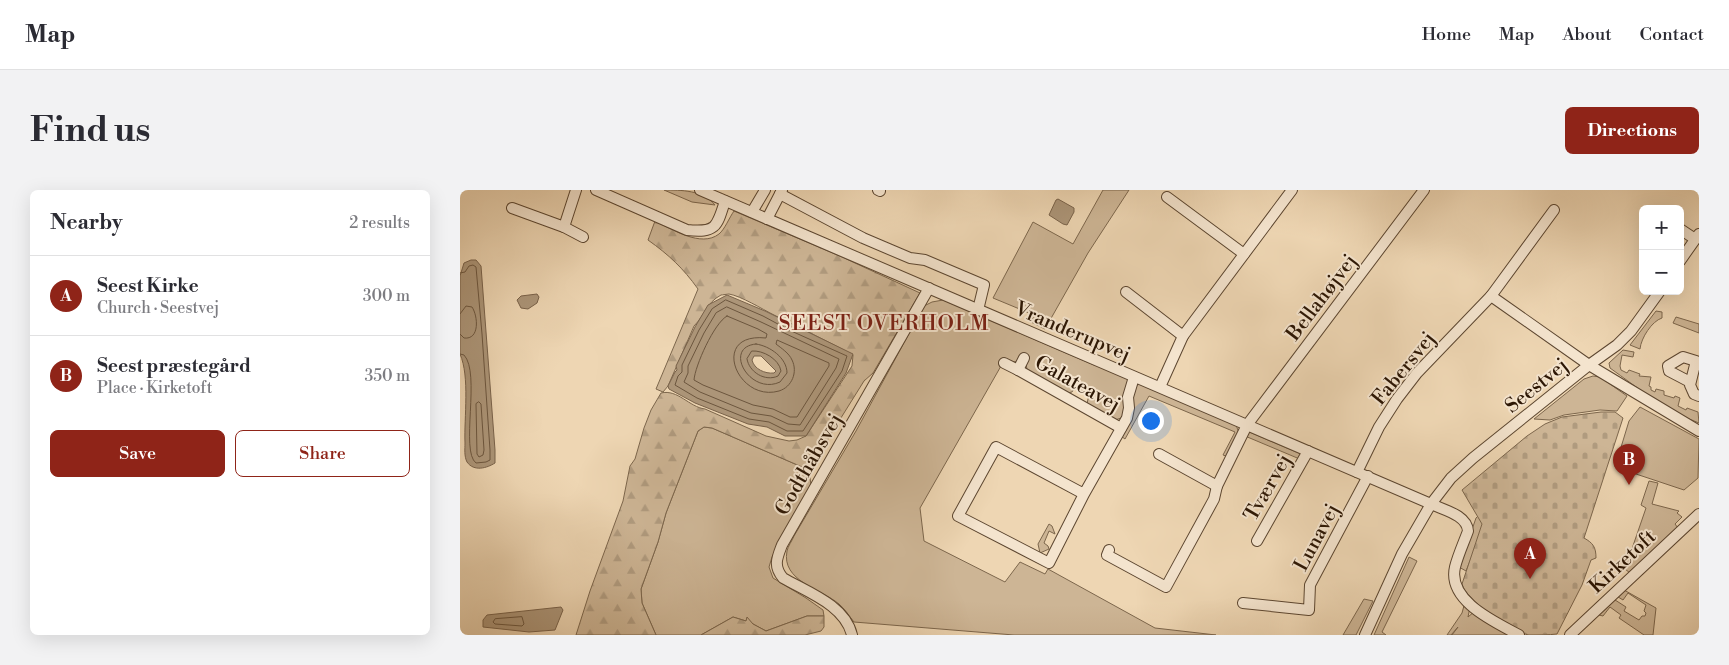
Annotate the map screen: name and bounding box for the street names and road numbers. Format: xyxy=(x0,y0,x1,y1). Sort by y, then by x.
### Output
street label: Bellahøjvej xyxy=(1281,250,1363,347)
street label: Vranderupvej xyxy=(1010,296,1134,368)
street label: Fabersvej xyxy=(1367,327,1441,411)
street label: Galateavej xyxy=(1030,351,1125,418)
street label: Seestvej xyxy=(1500,353,1574,419)
street label: Godthåbsvej xyxy=(770,409,849,520)
street label: Tværvej xyxy=(1239,450,1297,526)
street label: Lunavej xyxy=(1289,500,1345,576)
street label: Kirketoft xyxy=(1584,525,1662,599)

